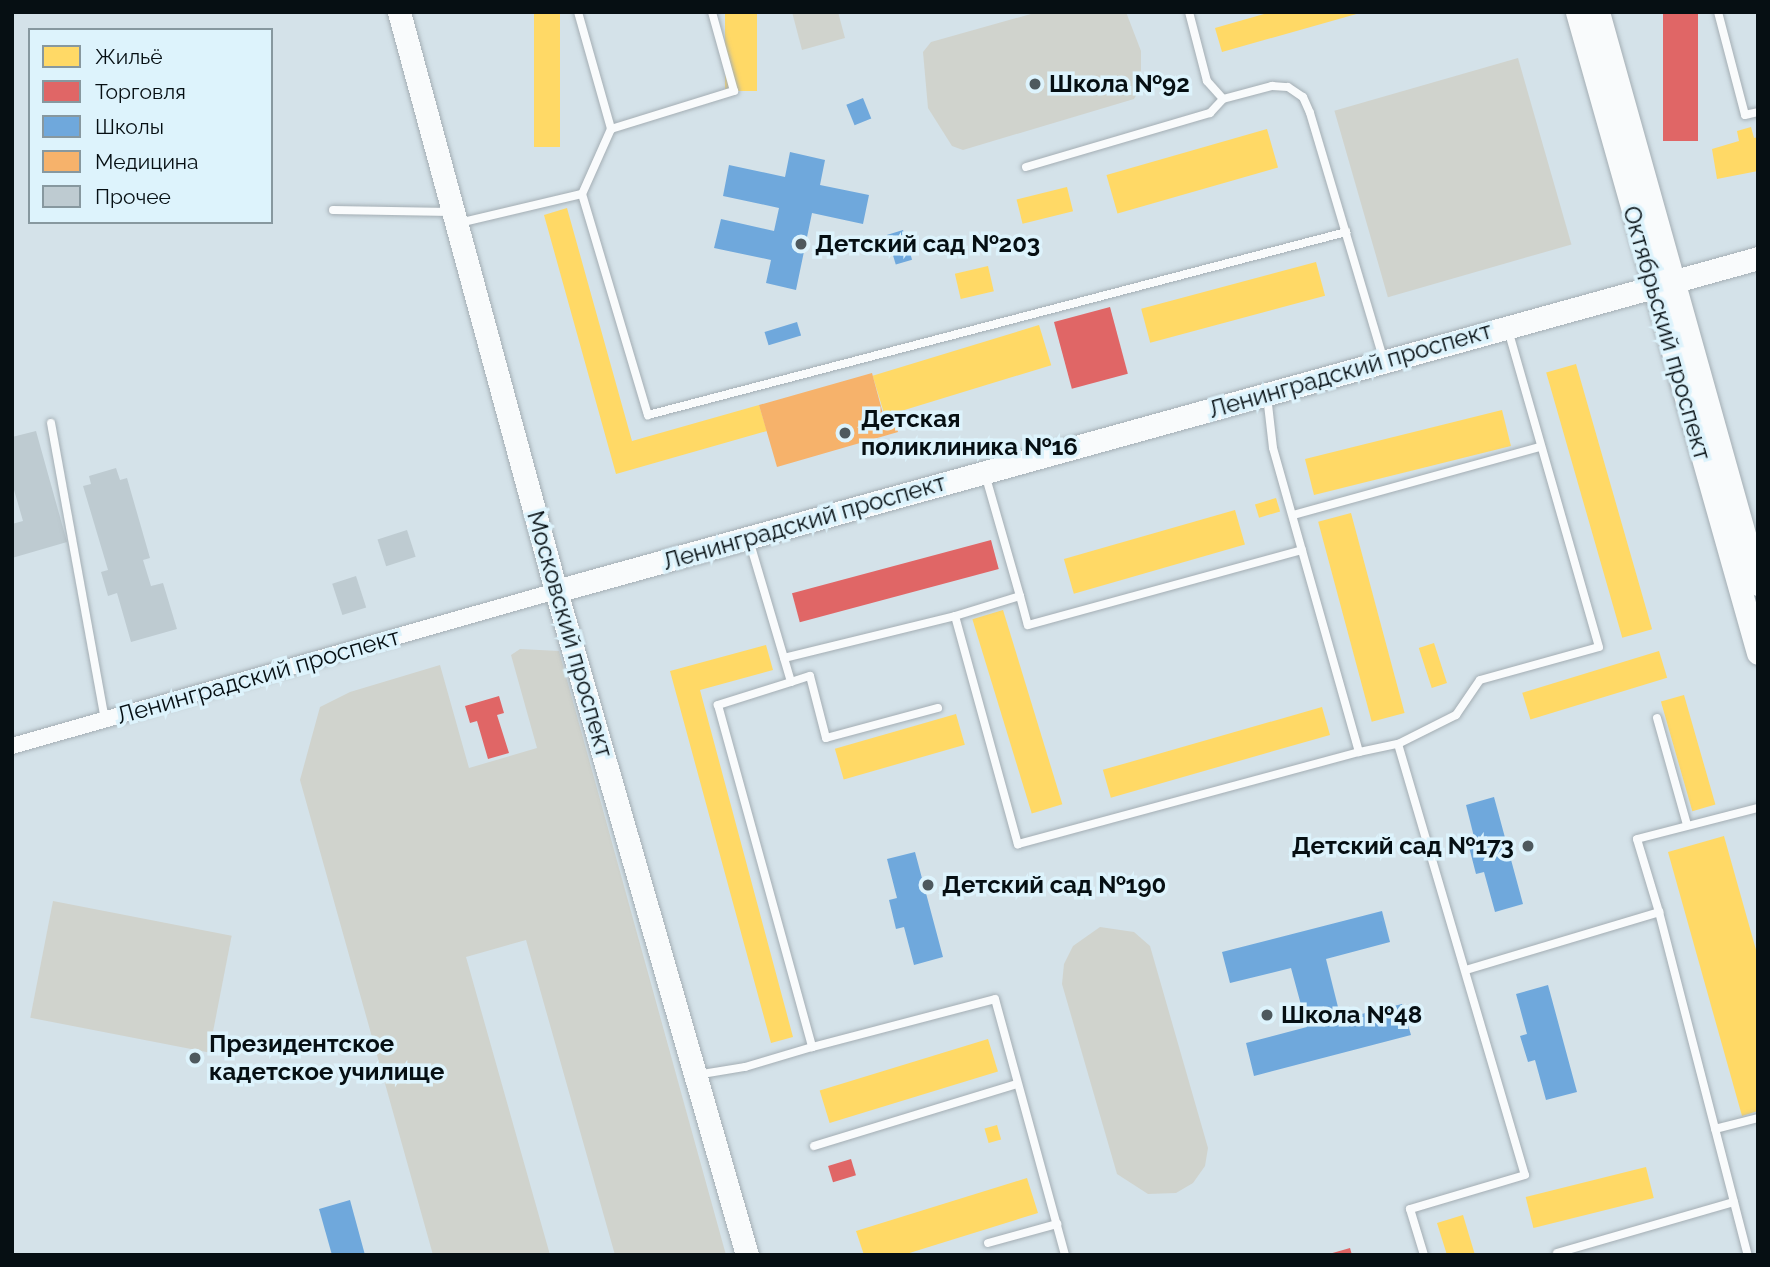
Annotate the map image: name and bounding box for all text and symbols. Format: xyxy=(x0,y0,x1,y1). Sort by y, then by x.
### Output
legend xyxy=(28,28,273,224)
text: Жильё xyxy=(95,44,163,69)
place label: Школа №92 xyxy=(1049,70,1190,98)
marker: Школа №92 xyxy=(1027,76,1043,92)
text: Торговля xyxy=(95,79,186,104)
text: Школы xyxy=(95,114,164,139)
text: Медицина xyxy=(95,149,199,174)
text: Прочее xyxy=(95,184,171,209)
street label: Октябрьский проспект xyxy=(1617,203,1717,463)
place label: Детский сад №203 xyxy=(815,230,1040,258)
marker: Детский сад №203 xyxy=(793,236,809,252)
street label: Ленинградский проспект xyxy=(1205,316,1495,424)
place label: Детская поликлиника №16 xyxy=(861,405,1078,461)
marker: Детская поликлиника №16 xyxy=(835,423,855,443)
street label: Ленинградский проспект xyxy=(659,468,949,576)
street label: Московский проспект xyxy=(521,507,619,761)
street label: Ленинградский проспект xyxy=(113,622,403,730)
place label: Детский сад №173 xyxy=(1292,832,1514,860)
marker: Детский сад №173 xyxy=(1520,838,1536,854)
place label: Детский сад №190 xyxy=(942,871,1166,899)
marker: Детский сад №190 xyxy=(920,877,936,893)
place label: Школа №48 xyxy=(1281,1001,1422,1029)
marker: Школа №48 xyxy=(1259,1007,1275,1023)
place label: Президентское кадетское училище xyxy=(209,1030,445,1086)
marker: Президентское кадетское училище xyxy=(187,1050,203,1066)

